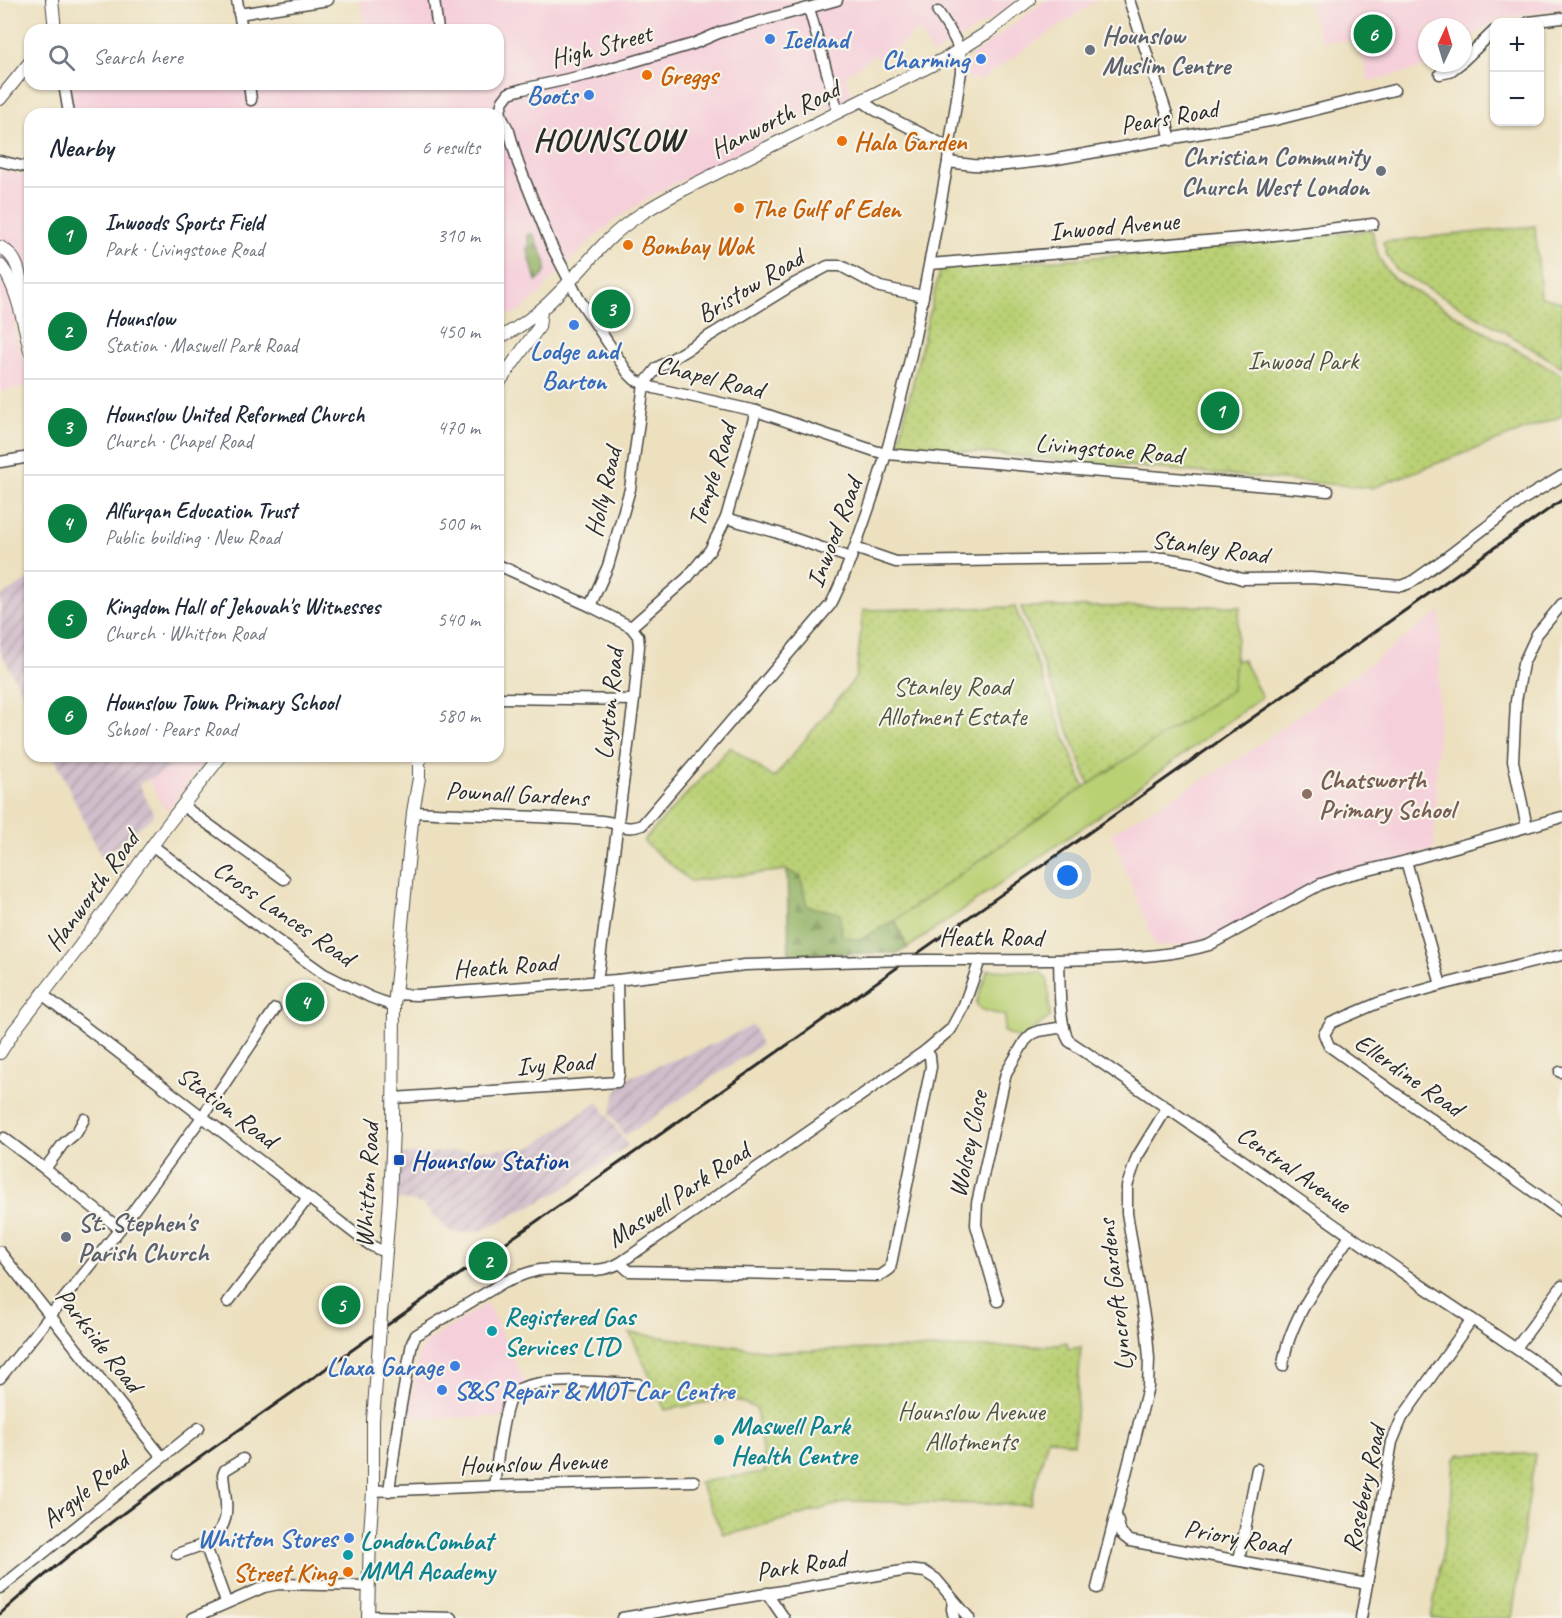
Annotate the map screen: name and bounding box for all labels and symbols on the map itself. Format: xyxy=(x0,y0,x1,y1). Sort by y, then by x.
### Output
pin: 6 xyxy=(1354,12,1392,57)
street label: High Street xyxy=(547,16,657,75)
north arrow xyxy=(1418,18,1472,72)
place label: Hounslow Muslim Centre xyxy=(1102,19,1232,82)
place label: Iceland xyxy=(782,23,853,56)
marker: Iceland xyxy=(763,32,777,46)
place label: Charming xyxy=(882,43,972,76)
marker: Hounslow Muslim Centre xyxy=(1083,43,1097,57)
marker: Charming xyxy=(974,52,988,66)
place label: Greggs xyxy=(659,59,721,92)
marker: Greggs xyxy=(640,68,654,82)
street label: Hanworth Road xyxy=(705,71,849,166)
place label: Boots xyxy=(527,79,580,112)
marker: Boots xyxy=(582,88,596,102)
street label: Pears Road xyxy=(1118,92,1224,142)
district label: HOUNSLOW xyxy=(533,119,688,160)
place label: Hala Garden xyxy=(854,125,968,158)
marker: Hala Garden xyxy=(835,134,849,148)
place label: Christian Community Church West London xyxy=(1181,140,1372,203)
marker: Christian Community Church West London xyxy=(1374,164,1388,178)
place label: The Gulf of Eden xyxy=(751,192,903,225)
marker: The Gulf of Eden xyxy=(732,201,746,215)
street label: Inwood Avenue xyxy=(1048,204,1182,248)
place label: Bombay Wok xyxy=(640,229,755,262)
marker: Bombay Wok xyxy=(621,238,635,252)
street label: Bristow Road xyxy=(691,239,813,331)
pin: 3 xyxy=(592,286,630,332)
marker: Lodge and Barton xyxy=(567,318,581,332)
place label: Lodge and Barton xyxy=(530,334,623,397)
park label: Inwood Park xyxy=(1248,344,1360,377)
street label: Chapel Road xyxy=(653,348,771,407)
pin: 1 xyxy=(1200,388,1240,434)
street label: Temple Road xyxy=(680,416,745,531)
street label: Livingstone Road xyxy=(1034,426,1188,472)
street label: Holly Road xyxy=(577,440,630,540)
street label: Inwood Road xyxy=(798,470,871,592)
street label: Stanley Road xyxy=(1150,522,1274,572)
street label: Layton Road xyxy=(587,643,632,761)
park label: Stanley Road Allotment Estate xyxy=(878,670,1028,733)
place label: Chatsworth Primary School xyxy=(1319,763,1460,826)
street label: Pownall Gardens xyxy=(445,774,591,814)
marker: Chatsworth Primary School xyxy=(1300,787,1314,801)
street label: Hanworth Road xyxy=(37,821,149,958)
street label: Cross Lances Road xyxy=(207,852,364,976)
your location xyxy=(1053,861,1082,890)
street label: Heath Road xyxy=(939,921,1047,954)
street label: Heath Road xyxy=(452,946,562,986)
pin: 4 xyxy=(286,980,324,1024)
street label: Ellerdine Road xyxy=(1348,1026,1473,1127)
street label: Ivy Road xyxy=(515,1045,598,1083)
street label: Station Road xyxy=(170,1059,287,1158)
street label: Wolsey Close xyxy=(941,1085,996,1200)
street label: Whitton Road xyxy=(347,1118,387,1248)
street label: Central Avenue xyxy=(1231,1118,1359,1221)
street label: Maswell Park Road xyxy=(600,1133,759,1255)
place label: Hounslow Station xyxy=(411,1144,569,1177)
marker: Hounslow Station xyxy=(392,1153,406,1167)
place label: St. Stephen's Parish Church xyxy=(78,1206,210,1269)
street label: Lyncroft Gardens xyxy=(1089,1215,1141,1373)
marker: St. Stephen's Parish Church xyxy=(59,1230,73,1244)
pin: 2 xyxy=(468,1238,508,1284)
street label: Parkside Road xyxy=(48,1281,152,1402)
pin: 5 xyxy=(322,1282,360,1328)
place label: Registered Gas Services LTD xyxy=(504,1300,638,1363)
marker: Registered Gas Services LTD xyxy=(485,1324,499,1338)
place label: Llaxa Garage xyxy=(326,1350,445,1383)
marker: Llaxa Garage xyxy=(448,1359,462,1373)
place label: S&S Repair & MOT Car Centre xyxy=(454,1374,737,1407)
marker: S&S Repair & MOT Car Centre xyxy=(435,1383,449,1397)
park label: Hounslow Avenue Allotments xyxy=(897,1395,1046,1458)
place label: Maswell Park Health Centre xyxy=(731,1409,859,1472)
street label: Rosebery Road xyxy=(1335,1419,1394,1555)
marker: Maswell Park Health Centre xyxy=(712,1433,726,1447)
street label: Argyle Road xyxy=(35,1442,138,1535)
street label: Hounslow Avenue xyxy=(459,1444,609,1482)
street label: Priory Road xyxy=(1182,1512,1294,1563)
place label: Whitton Stores xyxy=(197,1522,340,1555)
place label: LondonCombat MMA Academy xyxy=(360,1524,498,1587)
marker: Whitton Stores xyxy=(342,1531,356,1545)
street label: Park Road xyxy=(754,1541,852,1588)
marker: LondonCombat MMA Academy xyxy=(341,1548,355,1562)
place label: Street King xyxy=(233,1556,339,1589)
marker: Street King xyxy=(341,1565,355,1579)

